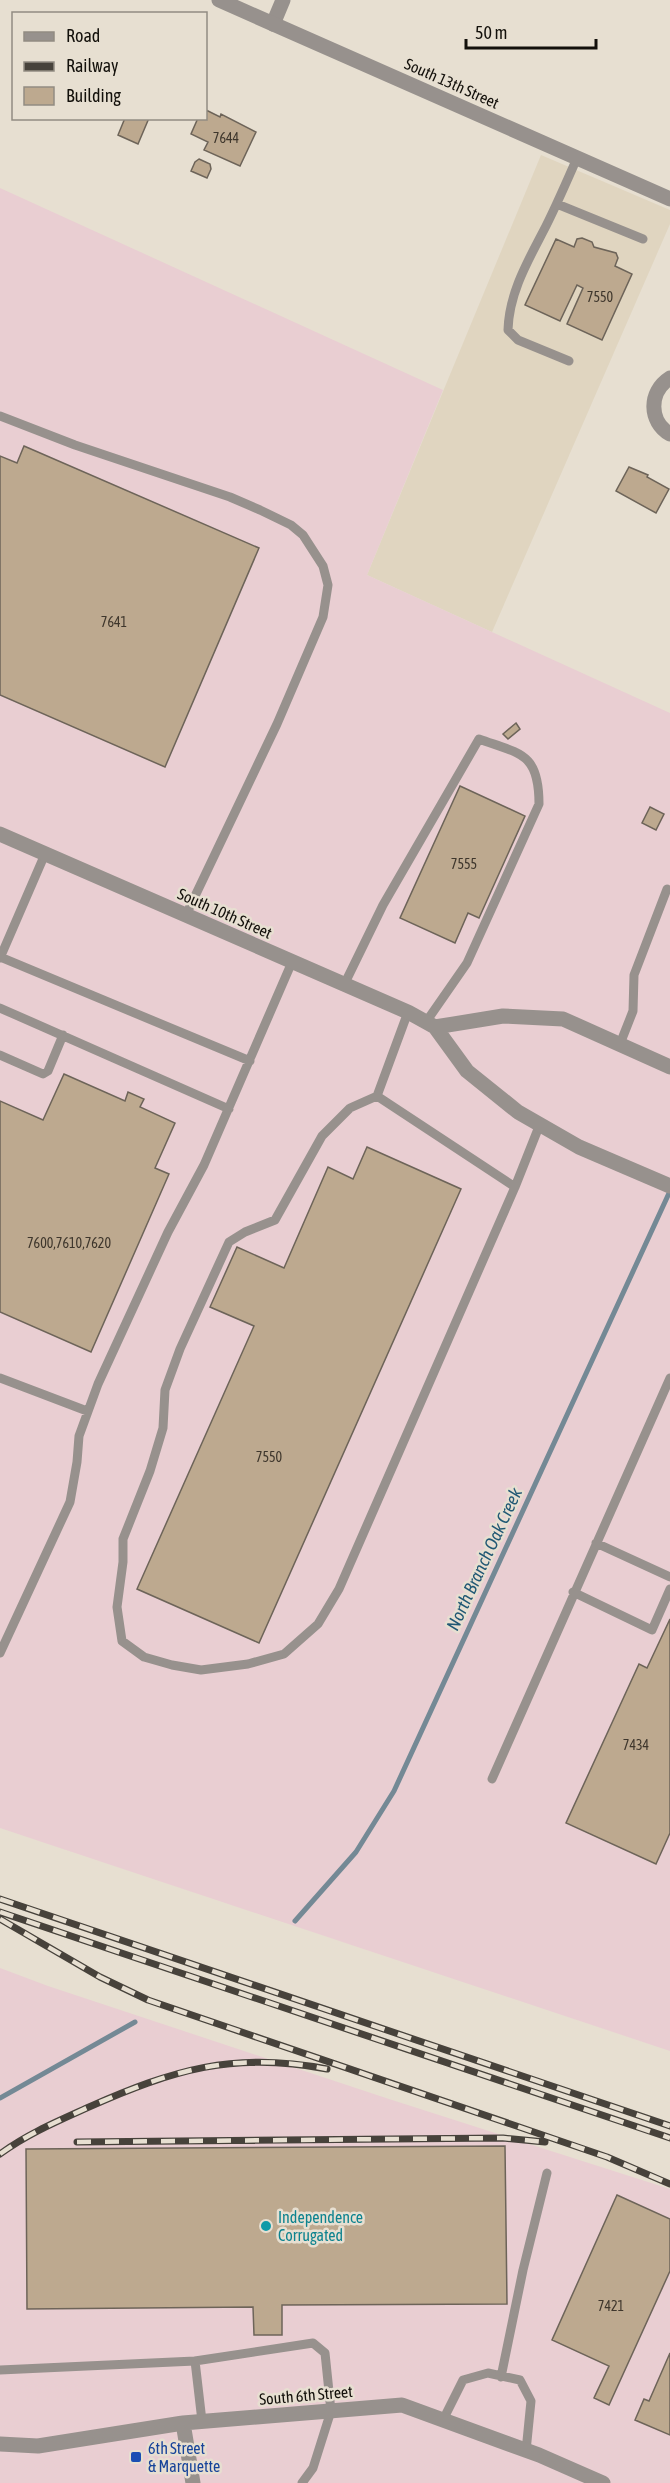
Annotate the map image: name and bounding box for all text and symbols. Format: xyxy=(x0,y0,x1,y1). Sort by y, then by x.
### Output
legend xyxy=(12,12,207,120)
scale bar xyxy=(466,12,596,50)
text: 50 m xyxy=(475,22,507,43)
text: Road xyxy=(66,25,100,46)
street label: South 13th Street xyxy=(402,54,502,112)
text: Railway xyxy=(66,55,118,76)
text: Building xyxy=(66,85,121,106)
house number: 7644 xyxy=(213,130,240,146)
house number: 7550 xyxy=(587,289,614,305)
house number: 7641 xyxy=(101,614,127,630)
house number: 7555 xyxy=(451,856,477,872)
street label: South 10th Street xyxy=(175,884,275,942)
house number: 7600,7610,7620 xyxy=(27,1235,111,1251)
house number: 7550 xyxy=(256,1449,283,1465)
water label: North Branch Oak Creek xyxy=(442,1483,527,1634)
house number: 7434 xyxy=(623,1737,650,1753)
place label: Independence Corrugated xyxy=(278,2208,363,2245)
marker: Independence Corrugated xyxy=(259,2219,273,2233)
house number: 7421 xyxy=(598,2298,624,2314)
street label: South 6th Street xyxy=(259,2382,354,2408)
place label: 6th Street & Marquette xyxy=(148,2439,220,2476)
marker: 6th Street & Marquette xyxy=(129,2450,143,2464)

